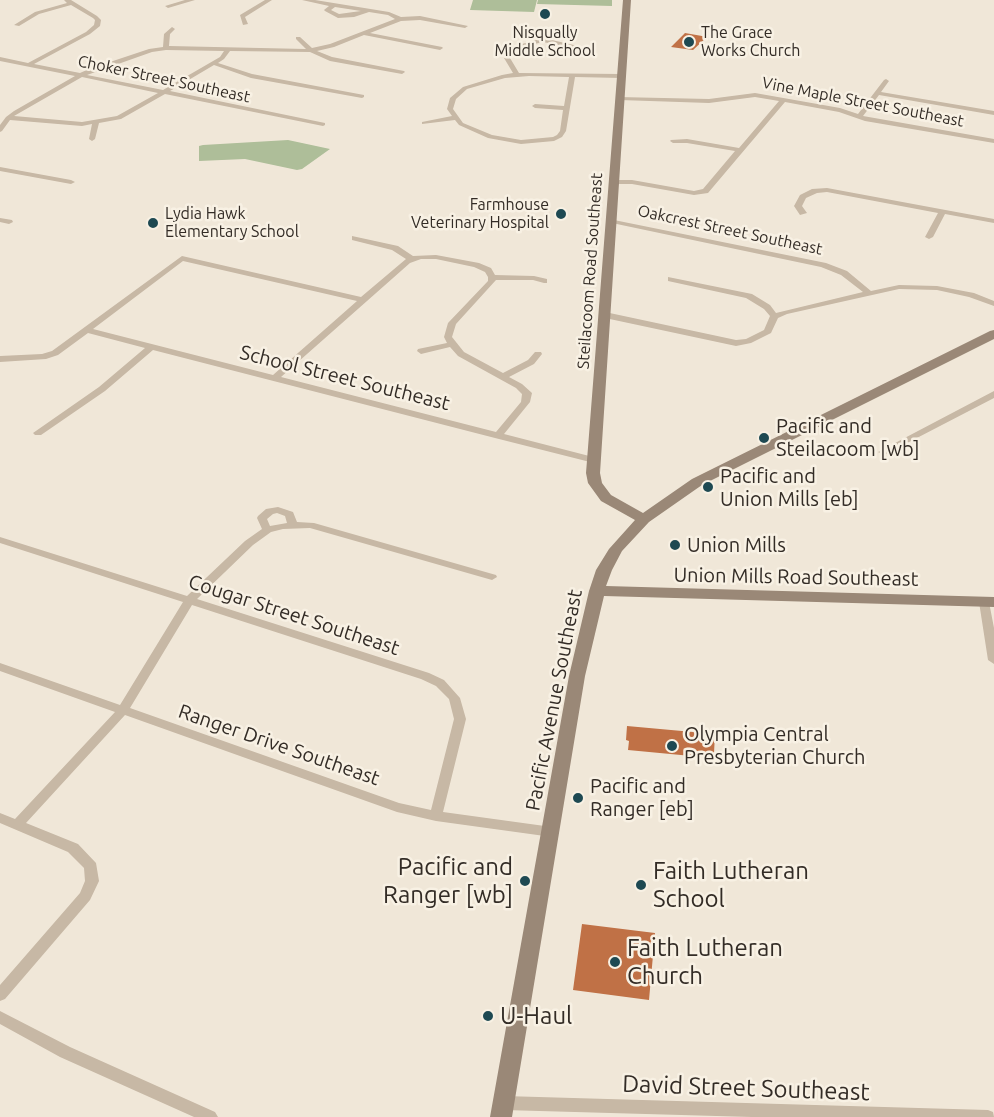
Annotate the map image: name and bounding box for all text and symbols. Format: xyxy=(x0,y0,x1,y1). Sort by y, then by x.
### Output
marker: Nisqually Middle School xyxy=(538,7,552,21)
place label: Nisqually Middle School xyxy=(494,23,596,61)
place label: The Grace Works Church xyxy=(701,23,800,61)
marker: The Grace Works Church xyxy=(682,35,696,49)
street label: Choker Street Southeast xyxy=(76,51,252,107)
street label: Vine Maple Street Southeast xyxy=(760,73,966,131)
street label: Steilacoom Road Southeast xyxy=(574,172,606,370)
place label: Farmhouse Veterinary Hospital xyxy=(411,195,549,233)
street label: Oakcrest Street Southeast xyxy=(636,201,824,259)
place label: Lydia Hawk Elementary School xyxy=(165,204,299,242)
marker: Farmhouse Veterinary Hospital xyxy=(554,207,568,221)
marker: Lydia Hawk Elementary School xyxy=(146,216,160,230)
street label: School Street Southeast xyxy=(238,340,452,416)
place label: Pacific and Steilacoom [wb] xyxy=(776,414,920,461)
marker: Pacific and Steilacoom [wb] xyxy=(757,431,771,445)
place label: Pacific and Union Mills [eb] xyxy=(720,464,859,511)
marker: Pacific and Union Mills [eb] xyxy=(701,480,715,494)
place label: Union Mills xyxy=(687,533,786,557)
marker: Union Mills xyxy=(668,538,682,552)
street label: Union Mills Road Southeast xyxy=(673,563,919,591)
street label: Cougar Street Southeast xyxy=(185,570,403,660)
street label: Pacific Avenue Southeast xyxy=(521,587,587,813)
street label: Ranger Drive Southeast xyxy=(175,699,383,791)
place label: Olympia Central Presbyterian Church xyxy=(684,722,865,769)
marker: Olympia Central Presbyterian Church xyxy=(665,739,679,753)
place label: Pacific and Ranger [eb] xyxy=(590,774,694,821)
marker: Pacific and Ranger [eb] xyxy=(571,791,585,805)
place label: Pacific and Ranger [wb] xyxy=(383,853,513,909)
place label: Faith Lutheran School xyxy=(653,857,809,913)
marker: Pacific and Ranger [wb] xyxy=(518,874,532,888)
marker: Faith Lutheran School xyxy=(634,878,648,892)
place label: Faith Lutheran Church xyxy=(627,934,783,990)
marker: Faith Lutheran Church xyxy=(608,955,622,969)
place label: U-Haul xyxy=(500,1002,572,1030)
marker: U-Haul xyxy=(481,1009,495,1023)
street label: David Street Southeast xyxy=(622,1069,870,1107)

